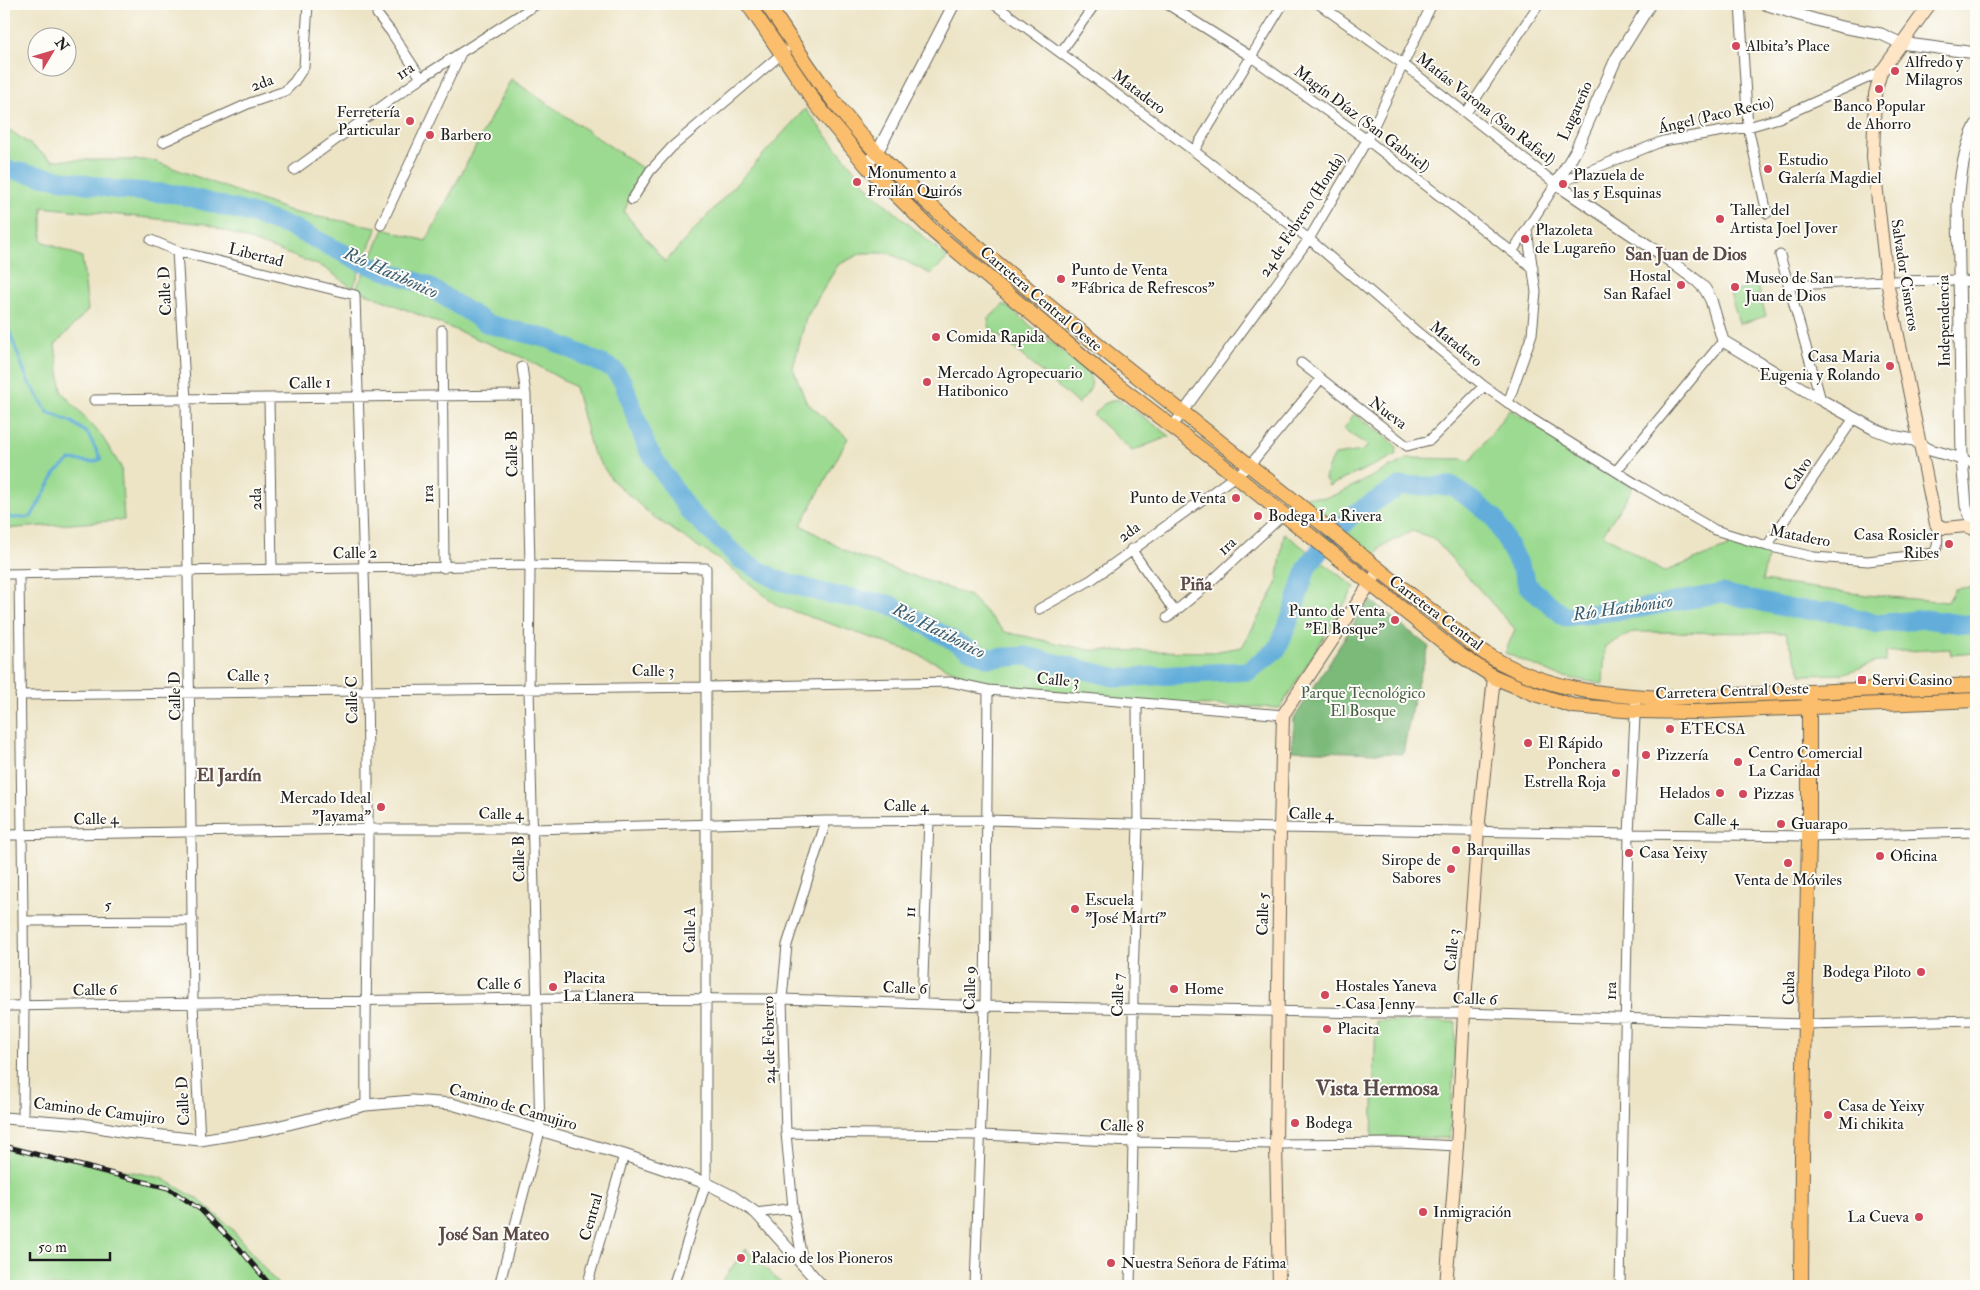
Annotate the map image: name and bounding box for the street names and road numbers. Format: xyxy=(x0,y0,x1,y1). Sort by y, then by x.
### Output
street label: Matías Varona (San Rafael) xyxy=(1412,48,1560,170)
street label: 1ra xyxy=(392,57,419,84)
street label: Magín Díaz (San Gabriel) xyxy=(1290,61,1434,177)
street label: Matadero xyxy=(1108,65,1170,119)
street label: 2da xyxy=(248,70,276,96)
street label: Lugareño xyxy=(1553,78,1597,144)
street label: Ángel (Paco Recio) xyxy=(1655,91,1776,138)
street label: 24 de Febrero (Honda) xyxy=(1254,149,1350,281)
street label: Salvador Cisneros xyxy=(1886,218,1924,332)
street label: Libertad xyxy=(226,239,286,271)
street label: Carretera Central Oeste xyxy=(976,242,1106,356)
street label: Calle D xyxy=(154,266,176,316)
street label: Independencia xyxy=(1933,274,1956,367)
street label: Matadero xyxy=(1426,317,1487,371)
street label: Calle 1 xyxy=(289,372,331,394)
street label: Nueva xyxy=(1365,392,1411,434)
street label: Calle B xyxy=(502,430,522,478)
street label: Calvo xyxy=(1779,453,1817,495)
street label: 1ra xyxy=(418,484,438,503)
street label: 2da xyxy=(246,487,266,510)
street label: 2da xyxy=(1114,517,1144,547)
street label: Matadero xyxy=(1768,520,1833,552)
street label: 1ra xyxy=(1214,532,1241,560)
street label: Calle 2 xyxy=(333,543,377,563)
street label: Carretera Central xyxy=(1385,571,1487,655)
street label: Calle 3 xyxy=(632,661,674,681)
street label: Calle 3 xyxy=(227,666,269,686)
street label: Calle 3 xyxy=(1036,668,1080,692)
street label: Calle D xyxy=(165,671,185,721)
street label: Calle C xyxy=(342,676,362,724)
street label: Carretera Central Oeste xyxy=(1655,678,1809,704)
street label: Calle 4 xyxy=(883,796,930,816)
street label: Calle 4 xyxy=(478,804,525,824)
street label: Calle 4 xyxy=(1288,804,1335,824)
street label: Calle 4 xyxy=(73,809,120,829)
street label: Calle 4 xyxy=(1693,810,1740,830)
street label: Calle B xyxy=(509,835,529,883)
street label: Calle 5 xyxy=(1253,892,1273,936)
street label: 5 xyxy=(104,895,112,915)
street label: 11 xyxy=(900,906,920,918)
street label: Calle A xyxy=(680,907,700,953)
street label: Calle 3 xyxy=(1440,928,1464,972)
street label: Calle 9 xyxy=(960,966,980,1010)
street label: Cuba xyxy=(1779,970,1799,1005)
street label: Calle 7 xyxy=(1108,972,1128,1017)
street label: Calle 6 xyxy=(477,974,522,994)
street label: Calle 6 xyxy=(882,977,929,999)
street label: Calle 6 xyxy=(73,980,118,1000)
street label: 1ra xyxy=(1601,981,1621,1000)
street label: Calle 6 xyxy=(1452,988,1499,1010)
street label: 24 de Febrero xyxy=(758,995,780,1084)
street label: Calle D xyxy=(172,1076,194,1126)
street label: Camino de Camujiro xyxy=(447,1079,580,1135)
street label: Camino de Camujiro xyxy=(32,1093,166,1129)
street label: Calle 8 xyxy=(1100,1115,1145,1137)
street label: Central xyxy=(575,1191,607,1243)

